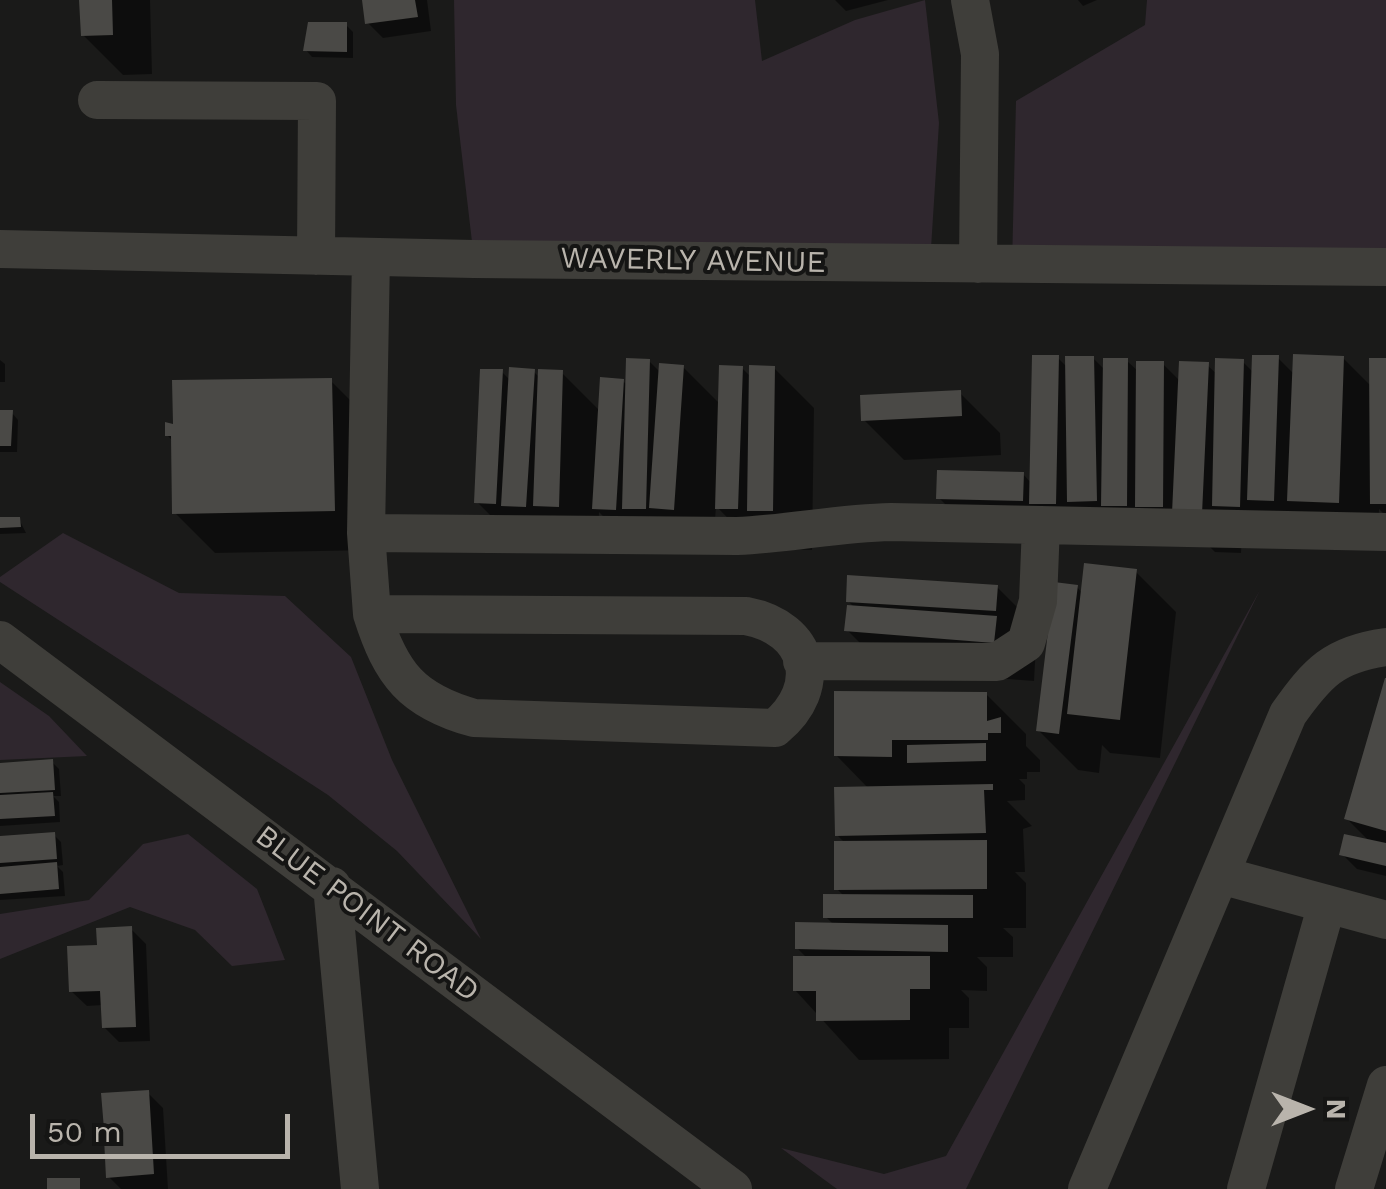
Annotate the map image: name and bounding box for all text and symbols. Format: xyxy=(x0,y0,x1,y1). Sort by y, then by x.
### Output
street label: WAVERLY AVENUE xyxy=(560,241,826,281)
street label: BLUE POINT ROAD xyxy=(248,818,486,1010)
north arrow xyxy=(1256,1059,1356,1159)
scale bar xyxy=(35,1094,295,1156)
text: N xyxy=(1320,1099,1353,1119)
text: 50 m xyxy=(47,1114,122,1149)

